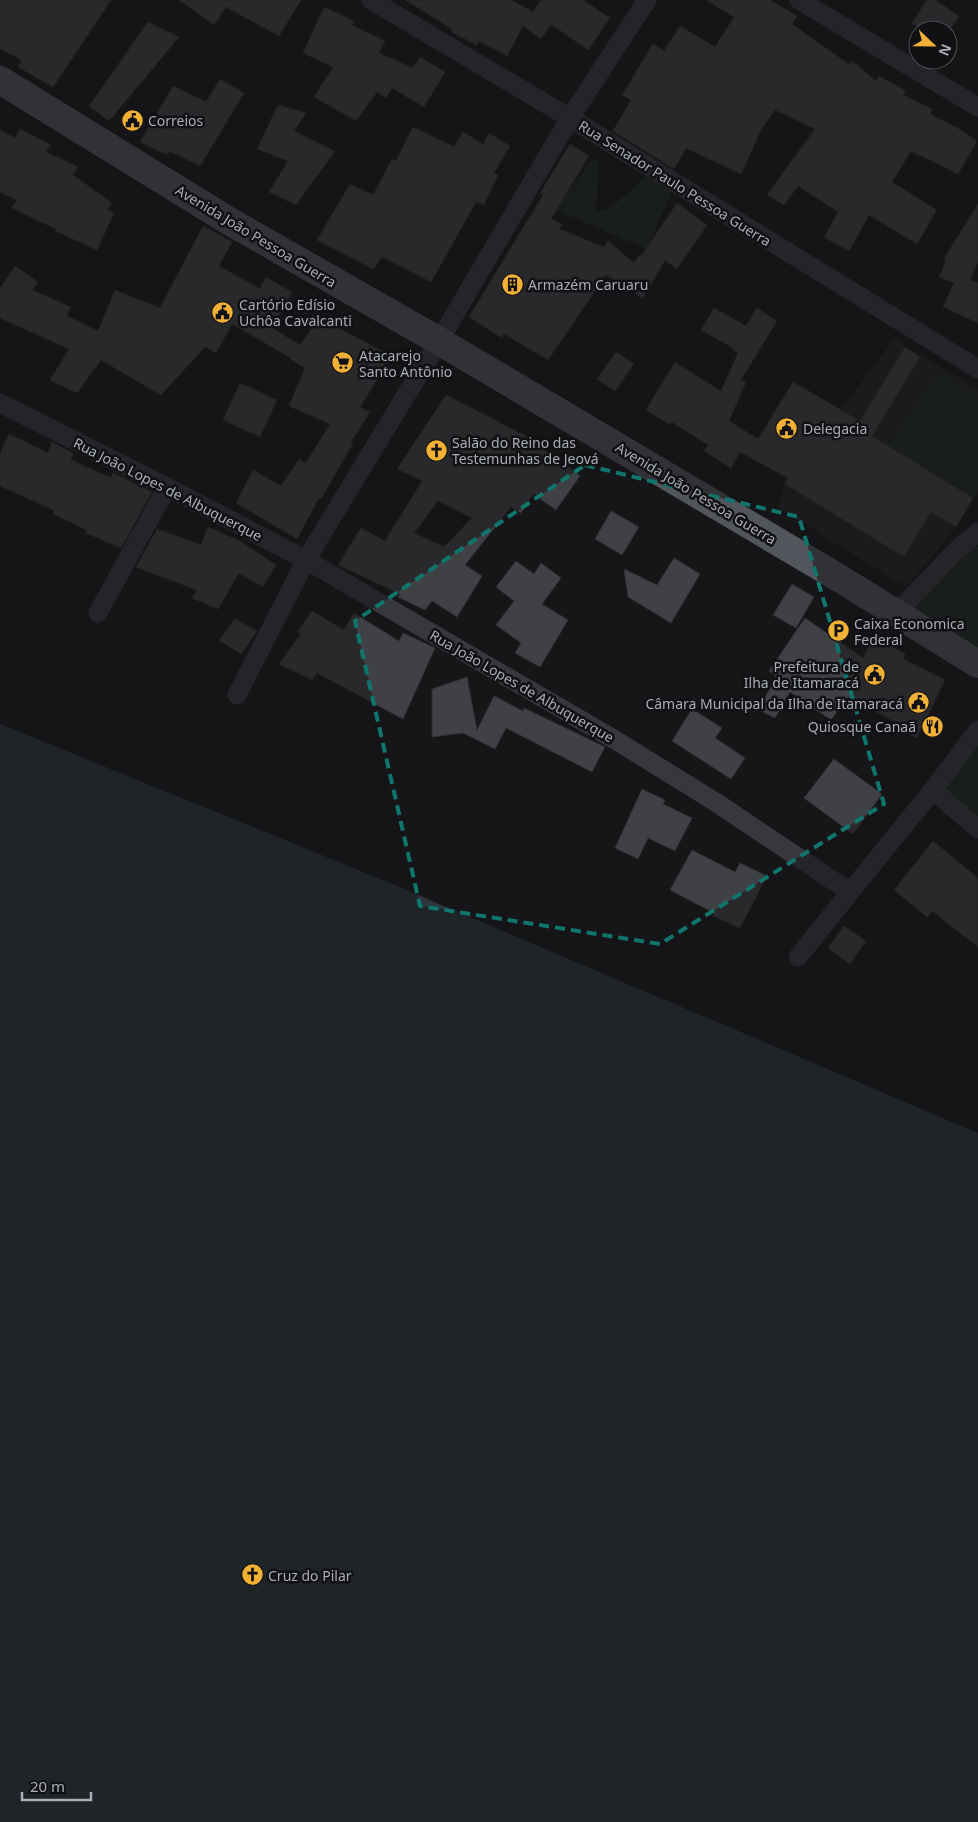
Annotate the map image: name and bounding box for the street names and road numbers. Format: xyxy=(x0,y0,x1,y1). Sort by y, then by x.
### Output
street label: Rua Senador Paulo Pessoa Guerra xyxy=(575,116,775,250)
street label: Avenida João Pessoa Guerra xyxy=(172,180,340,292)
street label: Rua João Lopes de Albuquerque xyxy=(70,433,266,545)
street label: Avenida João Pessoa Guerra xyxy=(612,437,780,549)
street label: Rua João Lopes de Albuquerque xyxy=(427,625,618,747)

